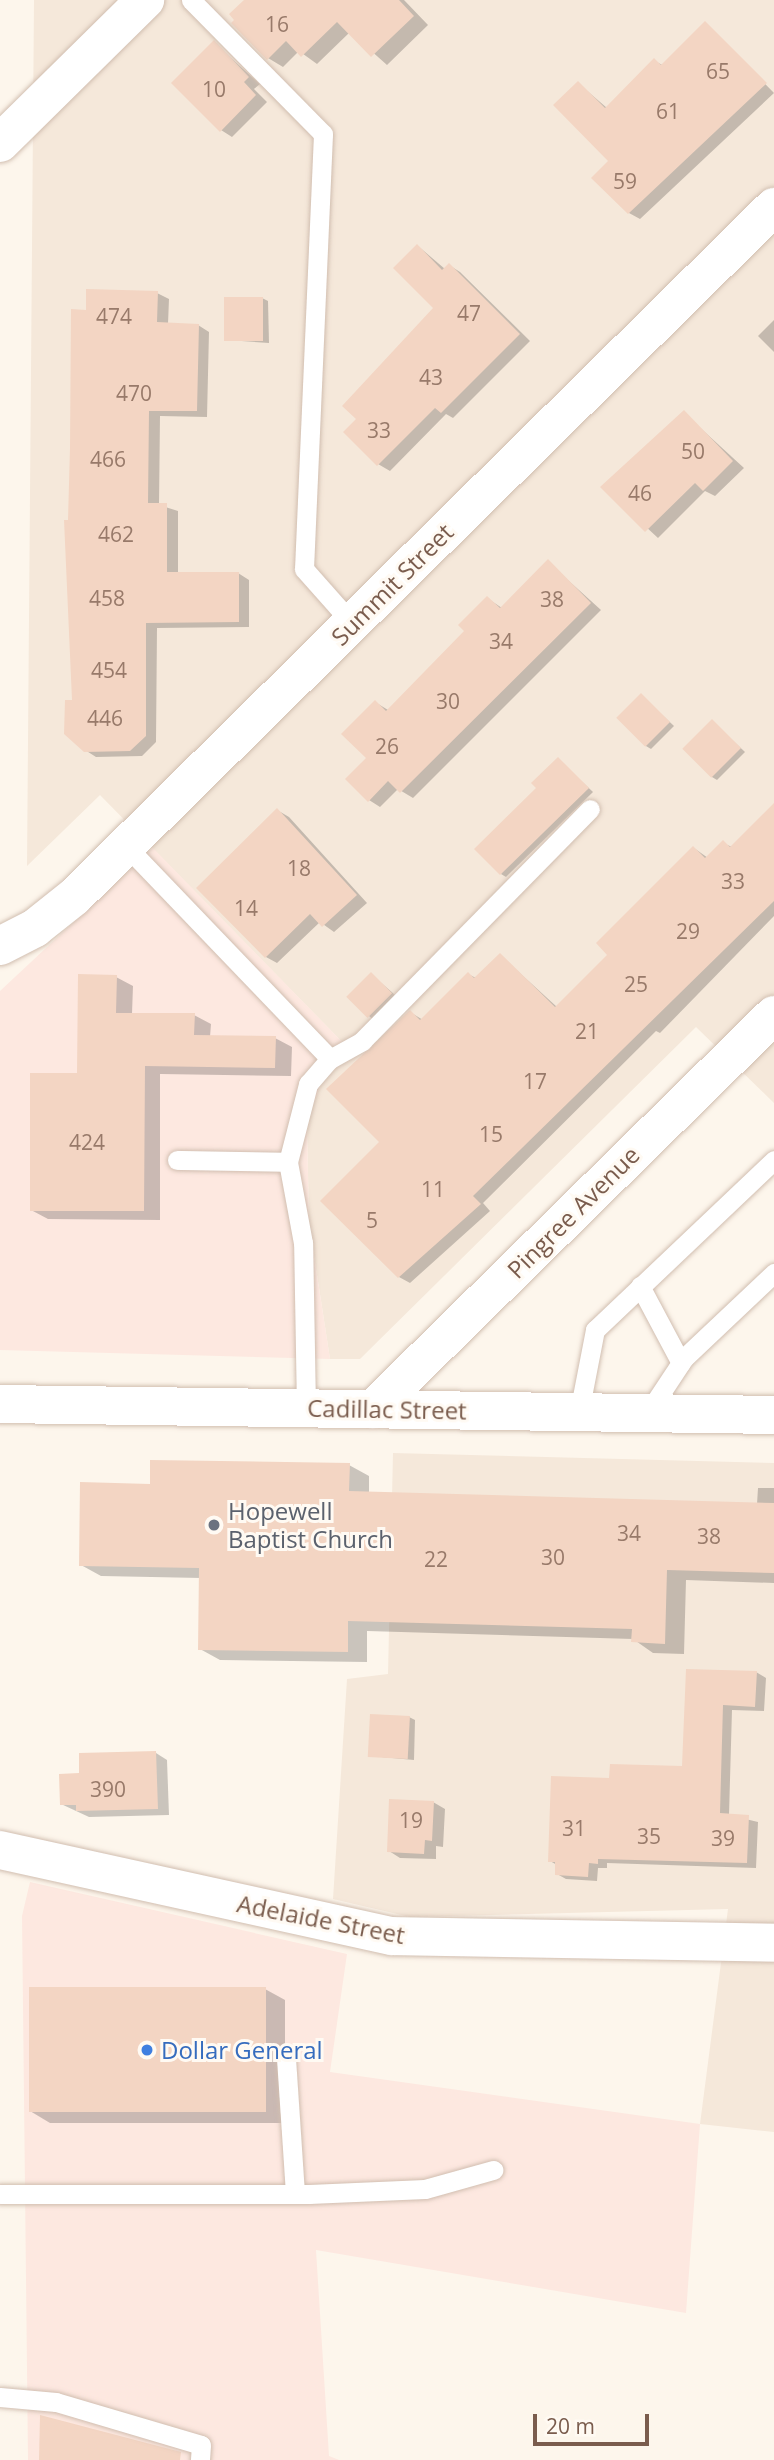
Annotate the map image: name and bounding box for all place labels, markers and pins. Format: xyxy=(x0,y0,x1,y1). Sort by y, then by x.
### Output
place label: Hopewell Baptist Church xyxy=(228,1497,393,1553)
marker: Hopewell Baptist Church xyxy=(206,1517,222,1533)
place label: Dollar General xyxy=(161,2036,323,2064)
marker: Dollar General xyxy=(139,2042,155,2058)

